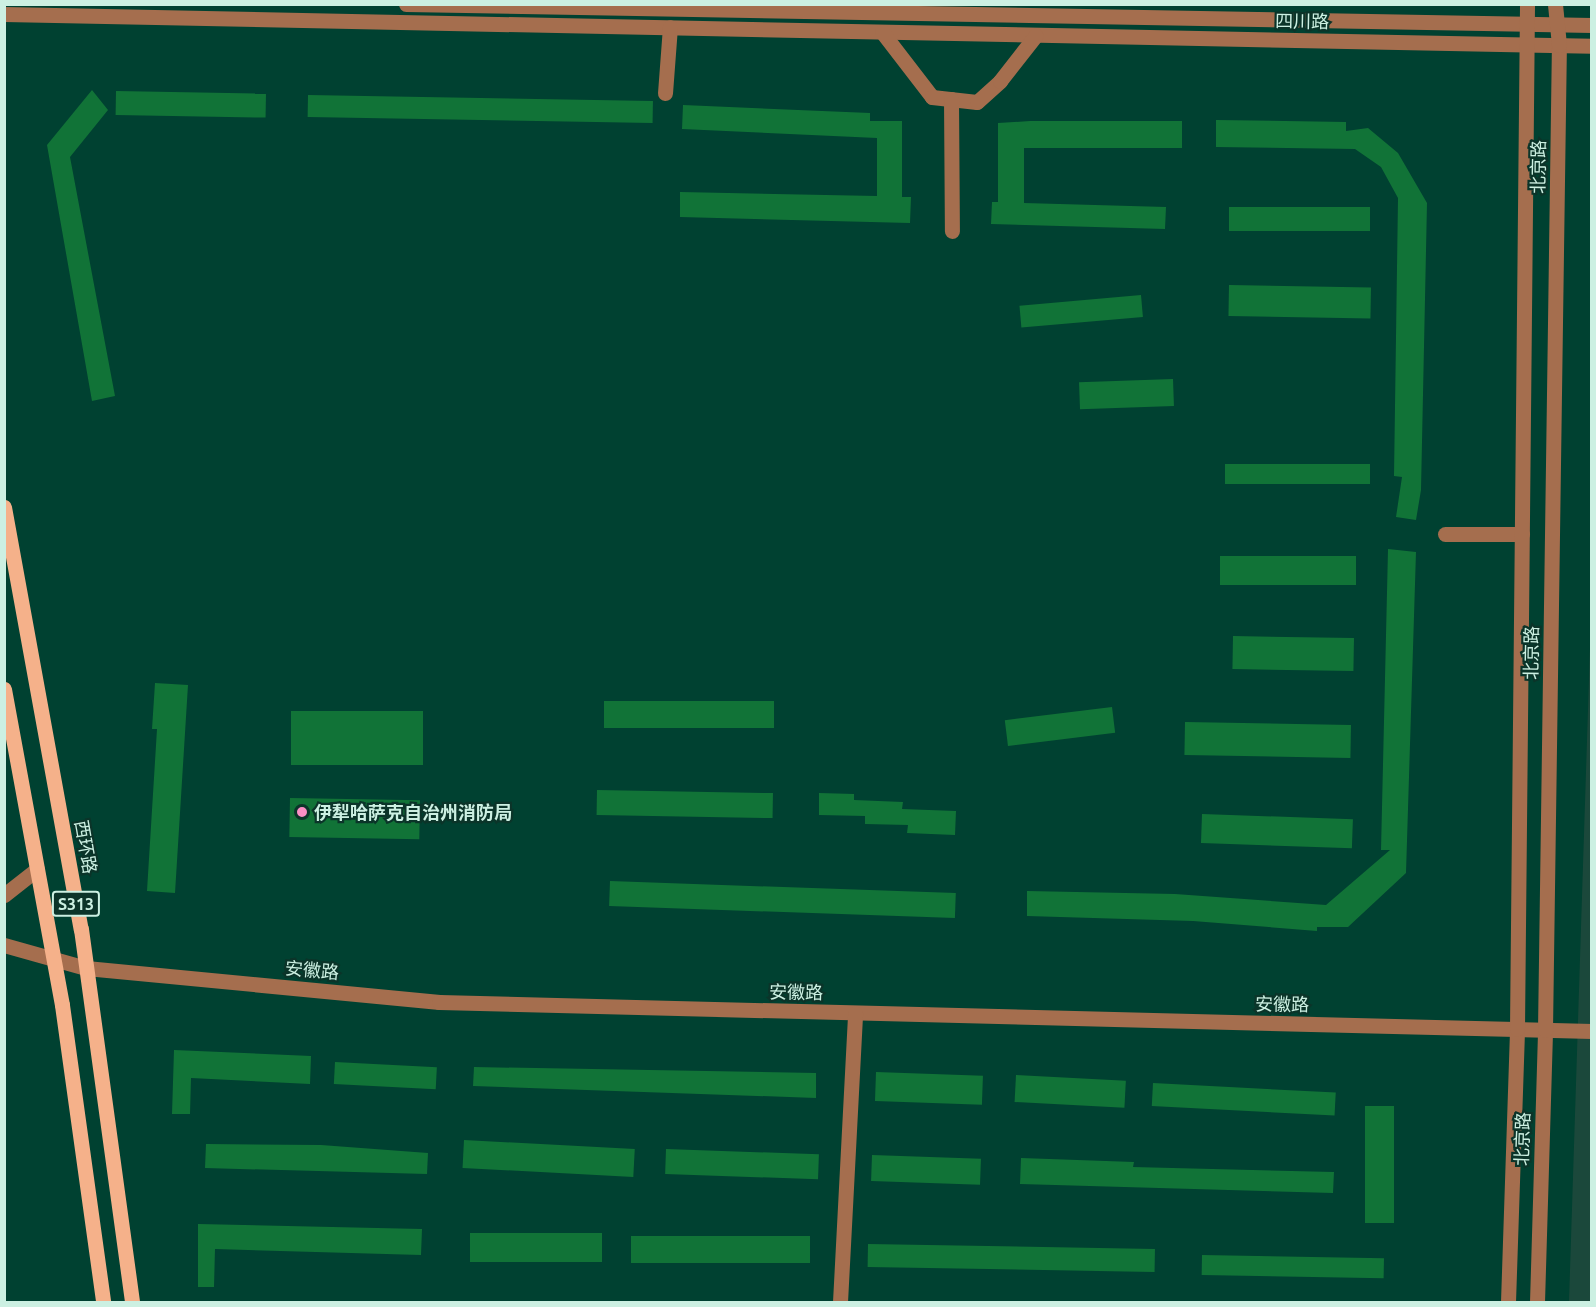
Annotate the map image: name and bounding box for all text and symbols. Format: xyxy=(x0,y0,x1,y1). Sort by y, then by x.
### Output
street label: 四川路 xyxy=(1275,10,1329,32)
street label: 北京路 xyxy=(1527,140,1549,194)
street label: 北京路 xyxy=(1520,626,1542,680)
place label: 伊犁哈萨克自治州消防局 xyxy=(314,801,512,823)
marker: 伊犁哈萨克自治州消防局 xyxy=(295,805,309,819)
street label: 西环路 xyxy=(71,819,101,875)
road number: S313 xyxy=(50,891,101,917)
street label: 安徽路 xyxy=(284,957,340,983)
street label: 安徽路 xyxy=(769,981,823,1003)
street label: 安徽路 xyxy=(1255,993,1309,1015)
street label: 北京路 xyxy=(1510,1112,1534,1166)

